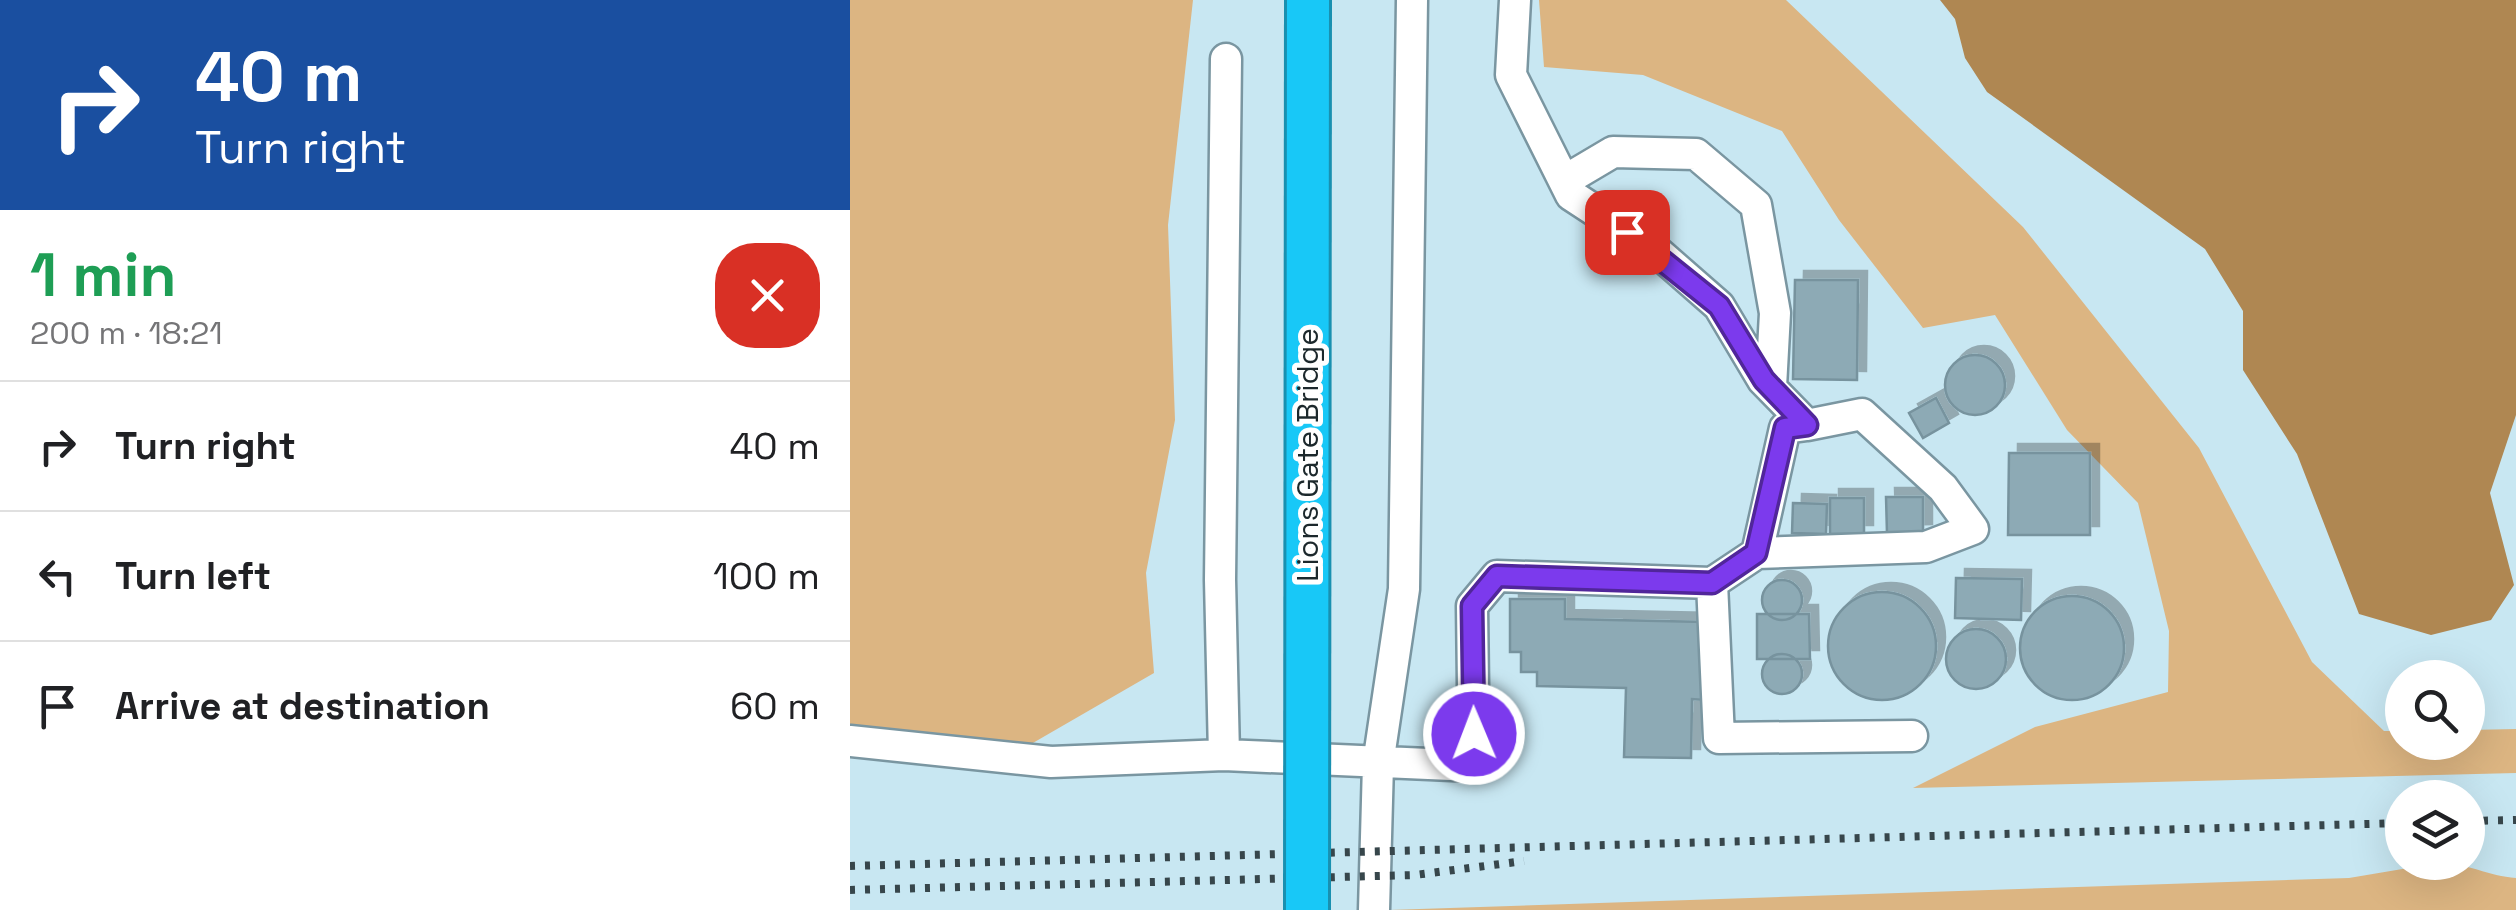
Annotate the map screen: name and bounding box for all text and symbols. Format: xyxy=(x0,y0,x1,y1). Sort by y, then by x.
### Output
text: 40 m xyxy=(195,32,362,121)
icon: right xyxy=(30,40,160,170)
text: Turn right xyxy=(195,119,406,176)
pin xyxy=(1585,190,1670,275)
icon: arrive xyxy=(1600,205,1655,260)
text: 1 min xyxy=(30,237,177,314)
button: close xyxy=(715,243,820,348)
text: 200 m · 18:21 xyxy=(30,313,223,353)
street label: Lions Gate Bridge xyxy=(1288,328,1327,582)
icon: right xyxy=(30,419,85,474)
text: Turn right xyxy=(115,422,296,470)
text: 40 m xyxy=(729,422,820,470)
icon: left xyxy=(30,549,85,604)
text: Turn left xyxy=(115,552,271,600)
text: 100 m xyxy=(713,552,820,600)
map controls xyxy=(2385,660,2485,880)
button: search xyxy=(2385,660,2485,760)
icon: arrive xyxy=(30,679,85,734)
text: Arrive at destination xyxy=(115,682,490,730)
text: 60 m xyxy=(730,682,820,730)
position arrow xyxy=(1422,682,1526,786)
button: layers xyxy=(2385,780,2485,880)

